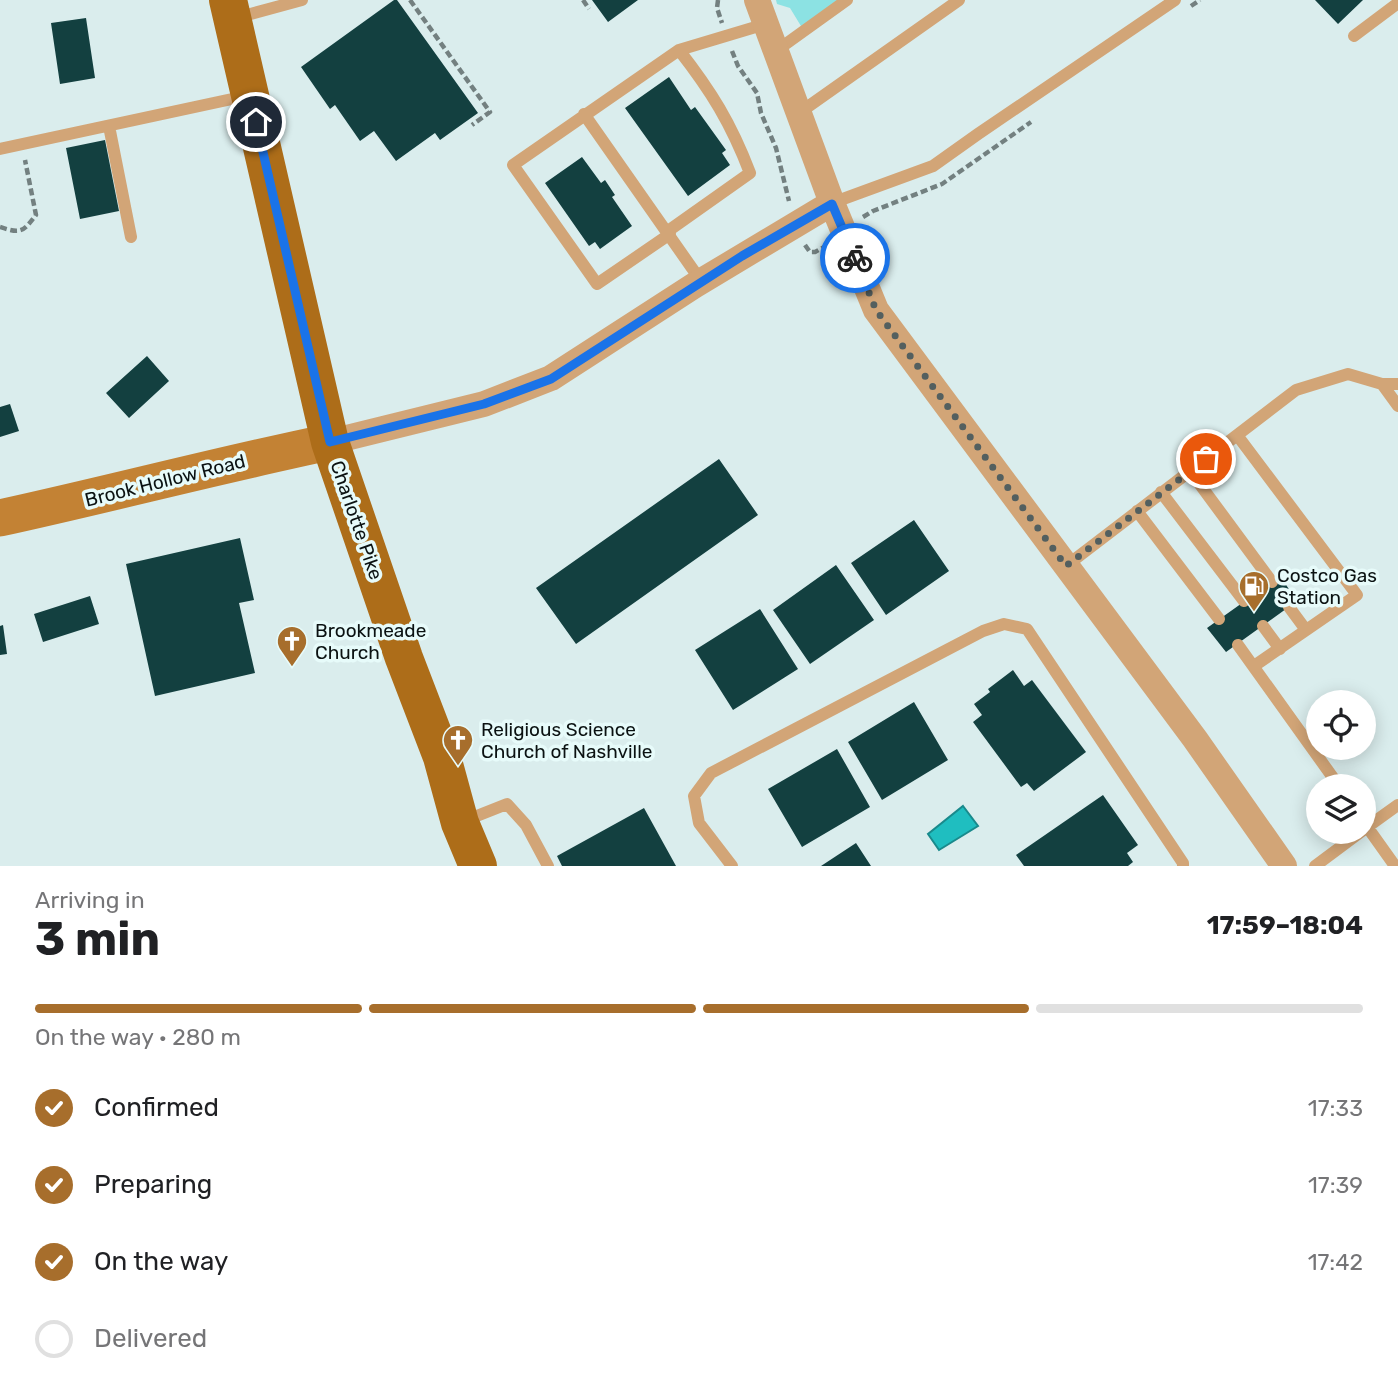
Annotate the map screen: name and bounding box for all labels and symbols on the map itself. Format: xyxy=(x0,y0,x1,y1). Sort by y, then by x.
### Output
pin xyxy=(226,92,286,152)
courier xyxy=(820,223,890,293)
pin xyxy=(1176,429,1236,489)
street label: Brook Hollow Road xyxy=(82,449,248,512)
street label: Charlotte Pike xyxy=(325,458,388,583)
place label: Costco Gas Station xyxy=(1277,564,1377,609)
fuel station icon: Costco Gas Station xyxy=(1237,569,1271,613)
place label: Brookmeade Church xyxy=(315,619,426,664)
church icon: Brookmeade Church xyxy=(275,624,309,668)
place label: Religious Science Church of Nashville xyxy=(481,718,652,763)
church icon: Religious Science Church of Nashville xyxy=(441,723,475,767)

